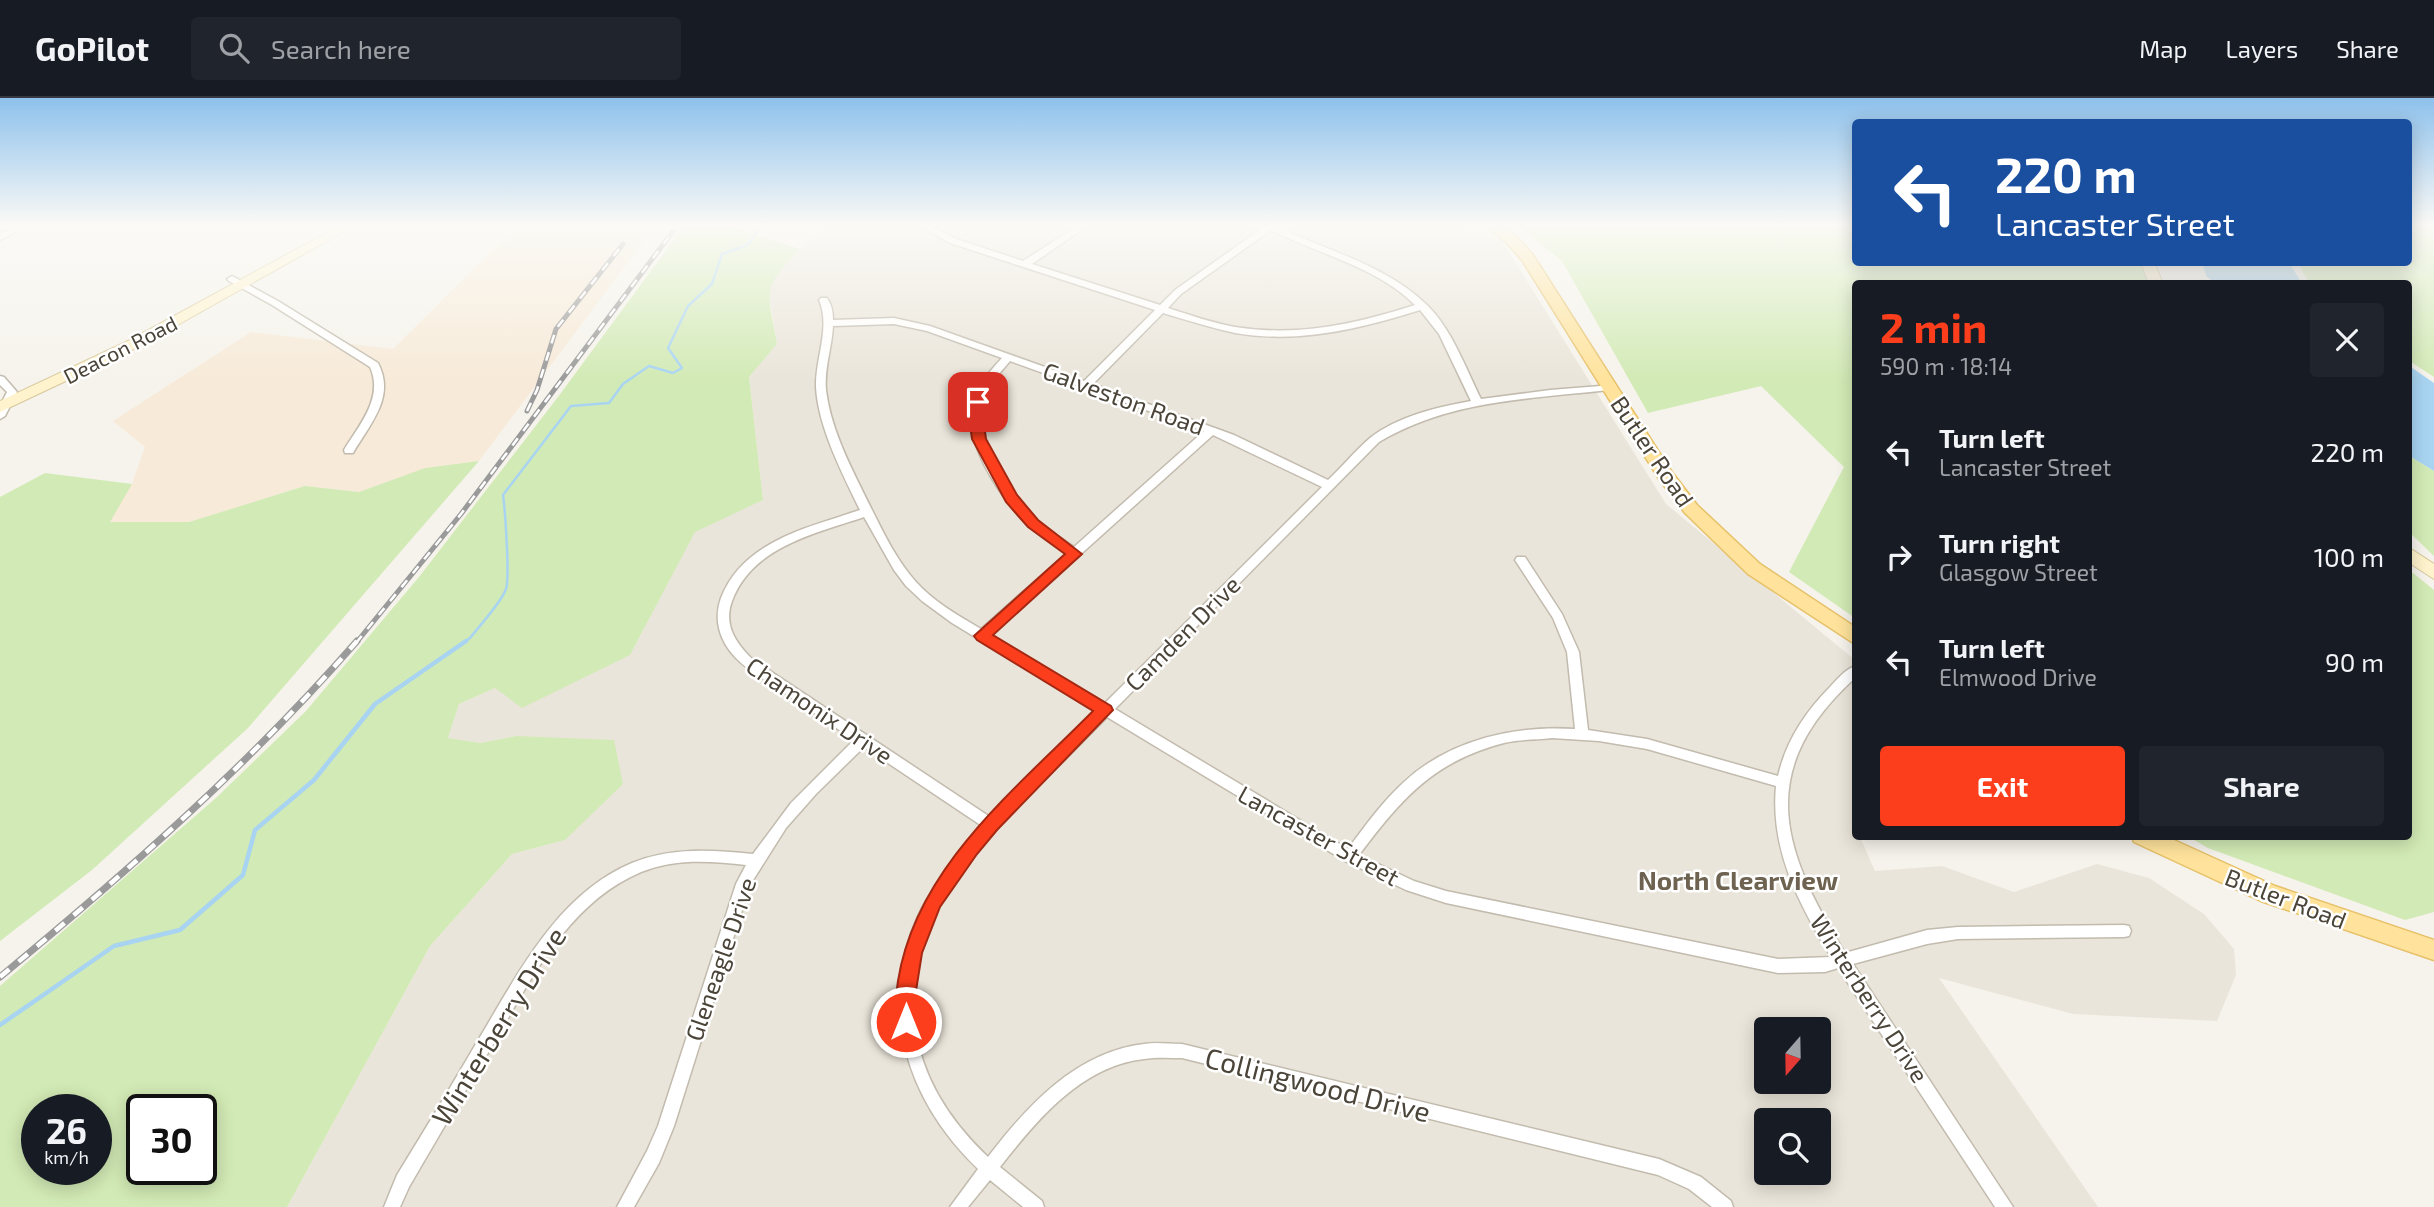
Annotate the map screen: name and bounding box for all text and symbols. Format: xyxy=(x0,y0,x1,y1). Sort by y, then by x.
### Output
search box xyxy=(191,17,681,80)
text: GoPilot xyxy=(35,28,149,68)
icon: search xyxy=(215,29,253,67)
text: Search here xyxy=(271,33,411,64)
text: Map xyxy=(2139,34,2187,63)
text: Layers xyxy=(2225,34,2298,63)
text: Share xyxy=(2336,34,2399,63)
text: 220 m xyxy=(1995,144,2137,203)
icon: left xyxy=(1880,147,1971,238)
text: Lancaster Street xyxy=(1995,204,2235,242)
text: 2 min xyxy=(1880,301,1987,351)
button: close xyxy=(2310,303,2384,377)
street label: Deacon Road xyxy=(59,310,181,388)
text: 590 m · 18:14 xyxy=(1880,352,2012,380)
street label: Galveston Road xyxy=(1039,355,1209,441)
pin xyxy=(948,372,1008,432)
icon: arrive xyxy=(959,383,997,421)
street label: Butler Road xyxy=(1605,390,1701,512)
text: Turn left xyxy=(1939,422,2045,453)
icon: left xyxy=(1880,433,1918,471)
text: 220 m xyxy=(2311,436,2384,467)
text: Lancaster Street xyxy=(1939,453,2111,481)
text: Turn right xyxy=(1939,527,2060,558)
icon: right xyxy=(1880,538,1918,576)
text: 100 m xyxy=(2314,541,2384,572)
text: Glasgow Street xyxy=(1939,558,2098,586)
street label: Camden Drive xyxy=(1118,569,1246,697)
text: Turn left xyxy=(1939,632,2045,663)
icon: left xyxy=(1880,643,1918,681)
text: 90 m xyxy=(2325,646,2384,677)
street label: Chamonix Drive xyxy=(741,650,899,770)
text: Elmwood Drive xyxy=(1939,663,2097,691)
button: Exit xyxy=(1880,746,2125,826)
button: Share xyxy=(2139,746,2384,826)
street label: Lancaster Street xyxy=(1233,779,1405,891)
street label: Butler Road xyxy=(2221,862,2351,934)
district label: North Clearview xyxy=(1638,864,1838,895)
street label: Gleneagle Drive xyxy=(678,874,762,1044)
street label: Winterberry Drive xyxy=(1805,908,1935,1088)
street label: Winterberry Drive xyxy=(423,921,573,1131)
position arrow xyxy=(869,985,943,1059)
north arrow xyxy=(1754,1017,1830,1094)
map controls xyxy=(1754,1017,1831,1185)
street label: Collingwood Drive xyxy=(1202,1040,1434,1128)
speed limit sign: 30 xyxy=(126,1094,217,1185)
button: search xyxy=(1754,1108,1831,1185)
text: 26 xyxy=(46,1109,87,1151)
text: km/h xyxy=(44,1146,89,1168)

